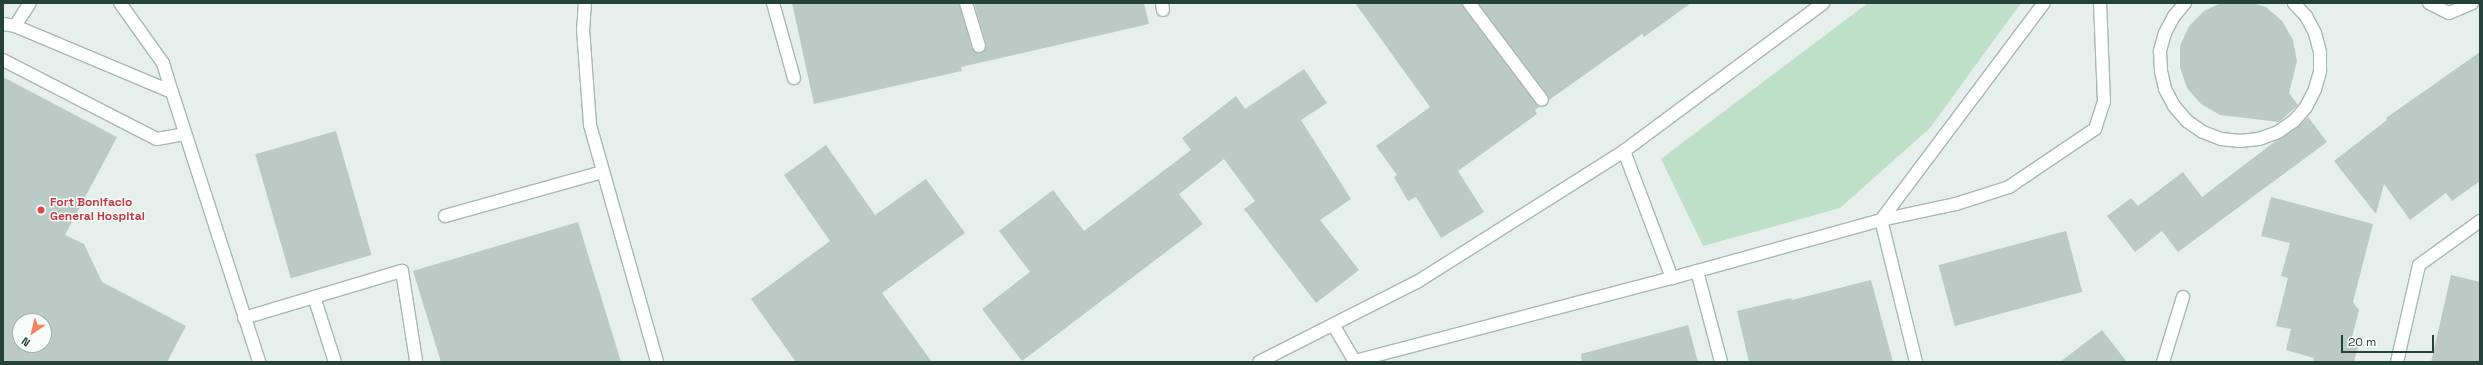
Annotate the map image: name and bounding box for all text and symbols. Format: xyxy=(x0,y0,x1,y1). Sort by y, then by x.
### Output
place label: Fort Bonifacio General Hospital xyxy=(50,196,145,224)
marker: Fort Bonifacio General Hospital xyxy=(35,204,47,216)
north arrow xyxy=(12,313,52,353)
scale bar xyxy=(2343,327,2436,353)
text: N xyxy=(19,334,33,350)
text: 20 m xyxy=(2348,334,2376,350)

